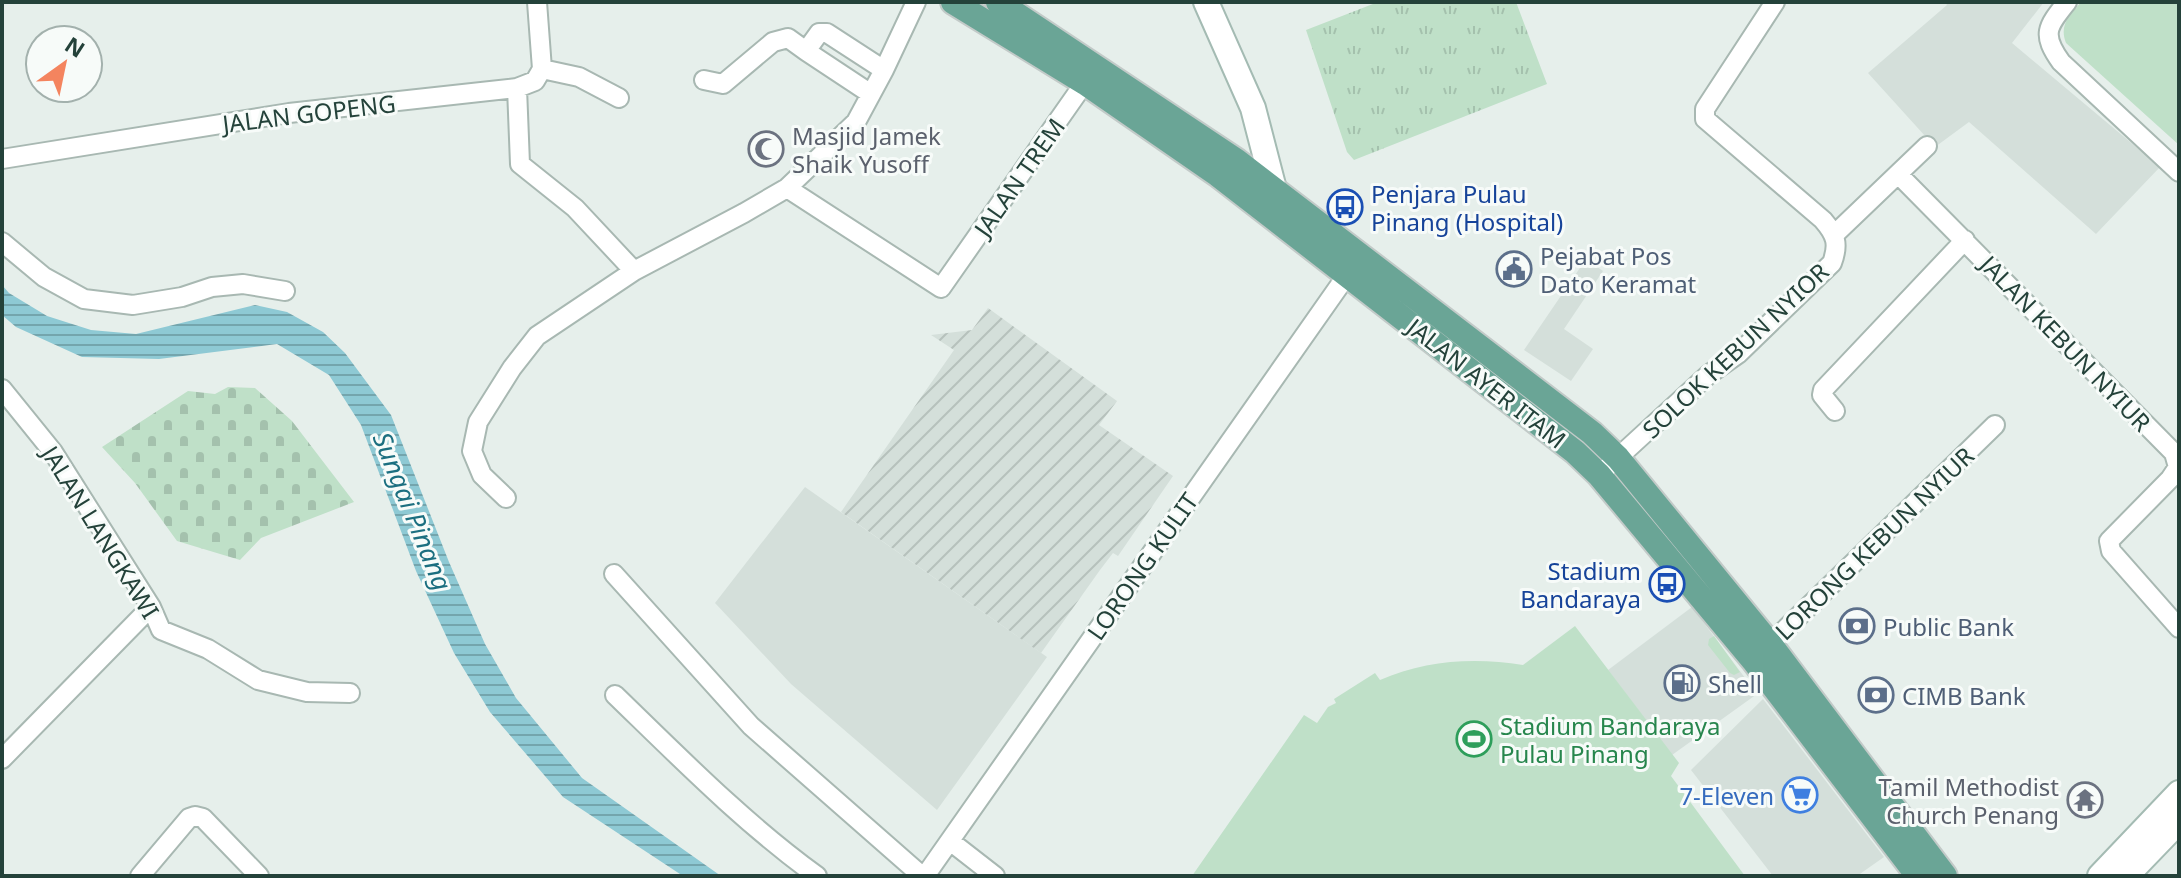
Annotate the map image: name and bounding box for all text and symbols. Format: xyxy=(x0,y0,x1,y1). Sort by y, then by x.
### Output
north arrow xyxy=(24,24,104,104)
text: N xyxy=(60,29,91,64)
street label: JALAN GOPENG xyxy=(219,86,397,140)
street label: JALAN TREM xyxy=(965,111,1072,244)
place label: Masjid Jamek Shaik Yusoff xyxy=(792,119,941,180)
mosque icon: Masjid Jamek Shaik Yusoff xyxy=(747,130,785,168)
place label: Penjara Pulau Pinang (Hospital) xyxy=(1371,177,1563,238)
bus stop icon: Penjara Pulau Pinang (Hospital) xyxy=(1326,188,1364,226)
place label: Pejabat Pos Dato Keramat xyxy=(1540,239,1697,300)
street label: JALAN KEBUN NYIUR xyxy=(1972,246,2159,438)
public building icon: Pejabat Pos Dato Keramat xyxy=(1495,250,1533,288)
street label: SOLOK KEBUN NYIOR xyxy=(1635,255,1835,445)
street label: JALAN AYER ITAM xyxy=(1399,309,1573,455)
water label: Sungai Pinang xyxy=(365,426,461,596)
street label: JALAN LANGKAWI xyxy=(34,438,167,625)
street label: LORONG KEBUN NYIUR xyxy=(1767,439,1981,647)
street label: LORONG KULIT xyxy=(1079,485,1205,646)
place label: Stadium Bandaraya xyxy=(1520,554,1641,615)
bus stop icon: Stadium Bandaraya xyxy=(1648,565,1686,603)
bank icon: Public Bank xyxy=(1838,607,1876,645)
place label: Public Bank xyxy=(1883,610,2014,643)
fuel station icon: Shell xyxy=(1663,664,1701,702)
place label: Shell xyxy=(1708,667,1762,700)
bank icon: CIMB Bank xyxy=(1857,676,1895,714)
place label: CIMB Bank xyxy=(1902,679,2026,712)
place label: Stadium Bandaraya Pulau Pinang xyxy=(1500,709,1721,770)
sports icon: Stadium Bandaraya Pulau Pinang xyxy=(1455,720,1493,758)
place label: Tamil Methodist Church Penang xyxy=(1879,770,2059,831)
supermarket icon: 7-Eleven xyxy=(1781,776,1819,814)
place label: 7-Eleven xyxy=(1679,779,1774,812)
temple icon: Tamil Methodist Church Penang xyxy=(2066,781,2104,819)

